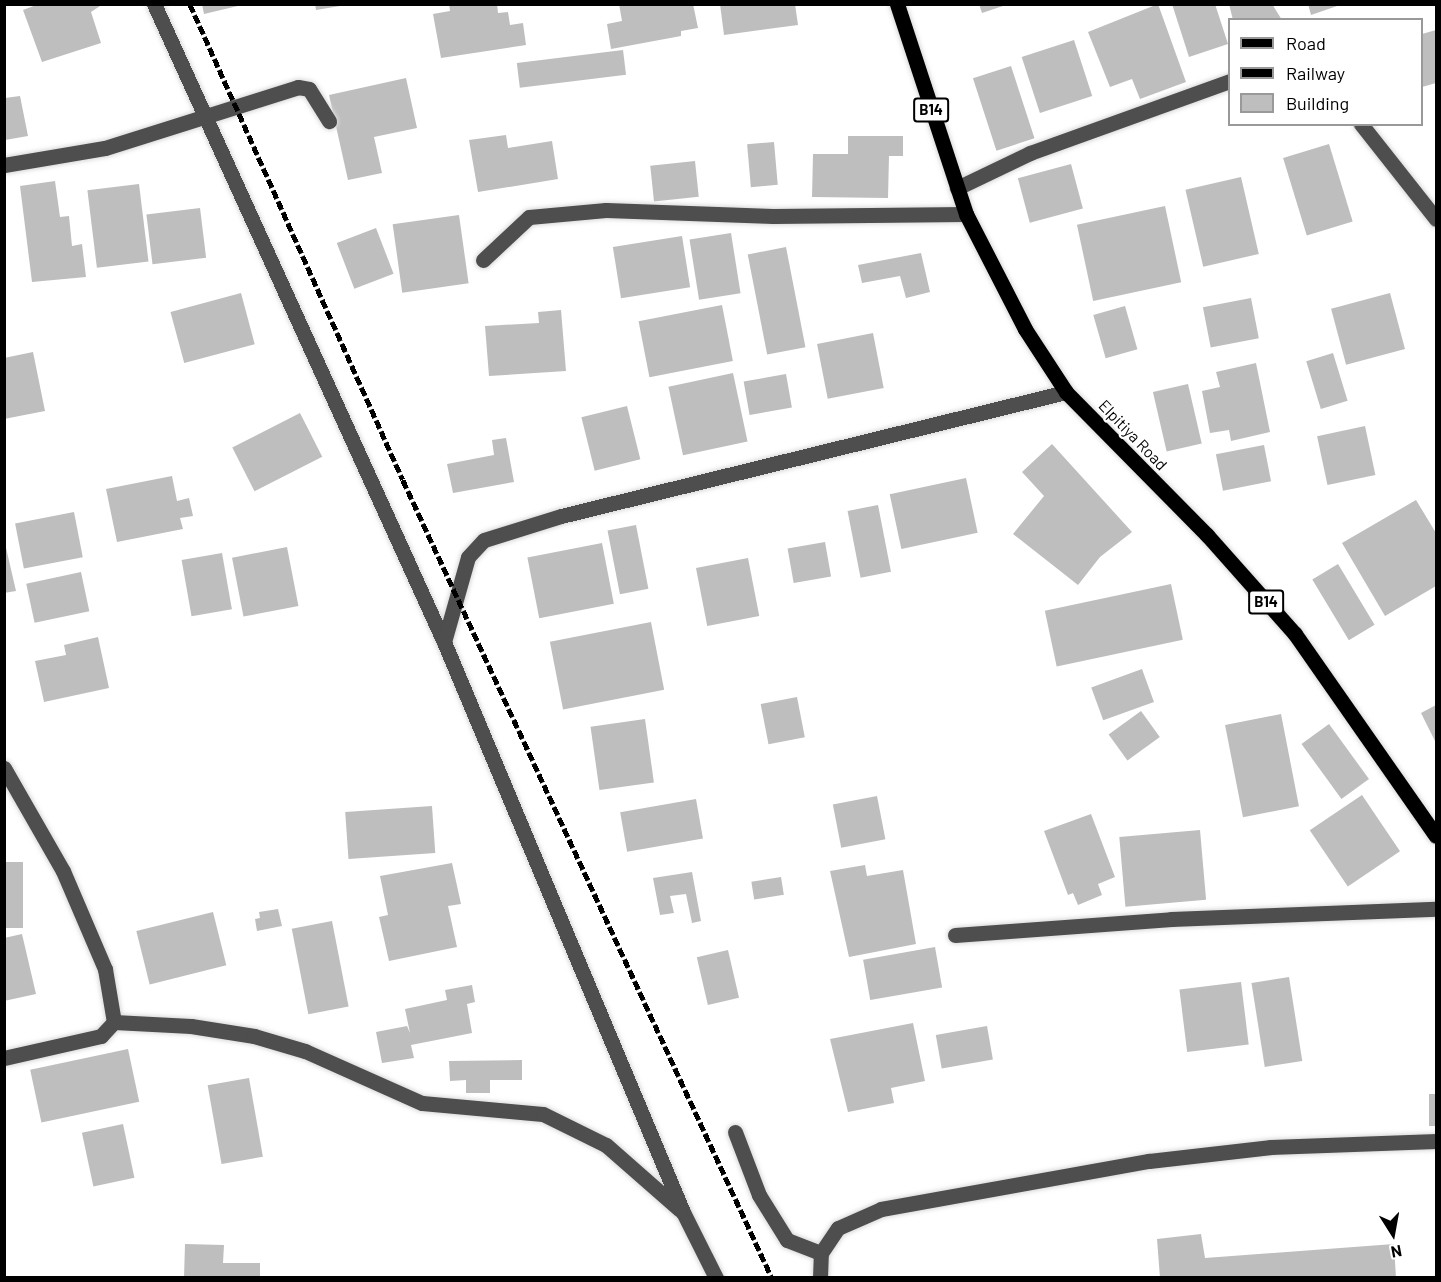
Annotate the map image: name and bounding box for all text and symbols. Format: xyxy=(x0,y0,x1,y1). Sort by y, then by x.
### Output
legend xyxy=(1228,18,1423,126)
text: Road xyxy=(1286,32,1326,54)
text: Railway xyxy=(1286,62,1345,84)
text: Building xyxy=(1286,92,1349,114)
road number: B14 xyxy=(913,98,949,122)
street label: Elpitiya Road xyxy=(1095,396,1171,474)
road number: B14 xyxy=(1248,590,1284,614)
north arrow xyxy=(1363,1204,1423,1264)
text: N xyxy=(1390,1242,1404,1262)

